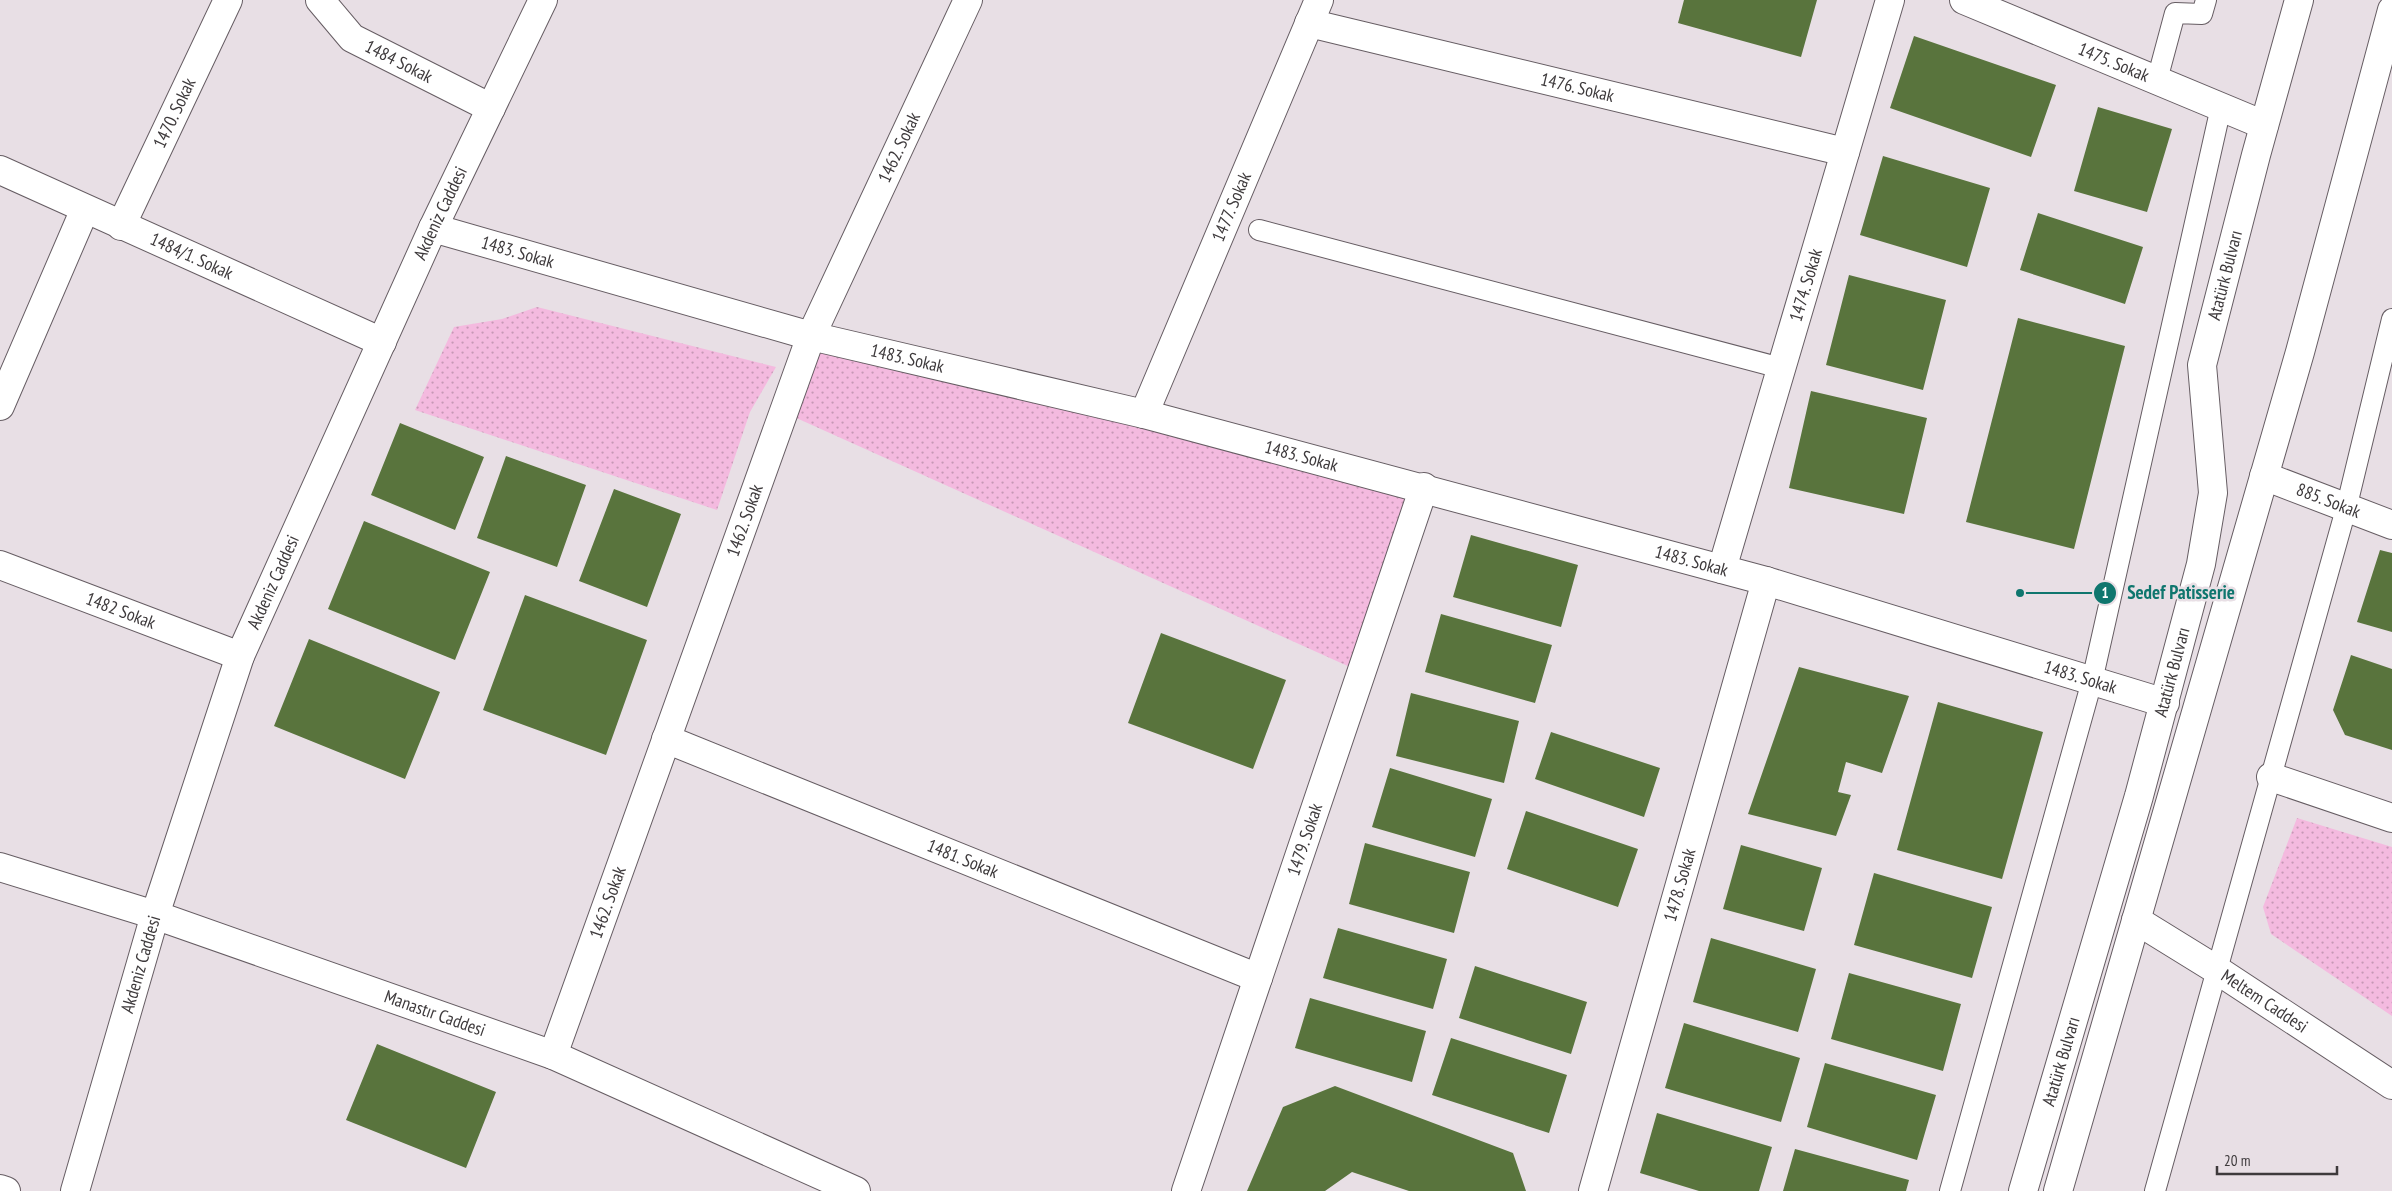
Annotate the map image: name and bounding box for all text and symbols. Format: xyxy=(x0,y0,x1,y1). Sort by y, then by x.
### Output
street label: 1484 Sokak xyxy=(361,34,437,88)
street label: 1475. Sokak xyxy=(2075,37,2153,87)
street label: 1476. Sokak xyxy=(1538,67,1617,107)
street label: 1470. Sokak xyxy=(148,74,200,152)
street label: 1462. Sokak xyxy=(872,108,925,186)
street label: Akdeniz Caddesi xyxy=(408,163,472,263)
street label: 1477. Sokak xyxy=(1206,168,1256,245)
street label: 1484/1. Sokak xyxy=(147,227,237,284)
street label: Atatürk Bulvarı xyxy=(2202,228,2247,323)
street label: 1483. Sokak xyxy=(479,230,557,273)
street label: 1474. Sokak xyxy=(1784,246,1827,324)
street label: 1483. Sokak xyxy=(868,338,947,378)
street label: 1483. Sokak xyxy=(1262,435,1341,477)
street label: 885. Sokak xyxy=(2293,478,2364,523)
street label: 1462. Sokak xyxy=(721,481,768,559)
street label: Akdeniz Caddesi xyxy=(242,531,304,633)
street label: 1483. Sokak xyxy=(1652,540,1731,581)
callout: Sedef Patisserie xyxy=(2092,576,2245,610)
text: Sedef Patisserie xyxy=(2127,580,2235,604)
text: 1 xyxy=(2101,583,2109,602)
street label: 1482 Sokak xyxy=(83,587,159,634)
street label: Atatürk Bulvarı xyxy=(2149,624,2195,719)
street label: 1483. Sokak xyxy=(2041,655,2120,699)
street label: 1479. Sokak xyxy=(1281,800,1327,879)
street label: 1481. Sokak xyxy=(924,834,1002,883)
street label: 1478. Sokak xyxy=(1658,846,1701,924)
street label: 1462. Sokak xyxy=(584,863,631,942)
street label: Akdeniz Caddesi xyxy=(115,913,165,1016)
street label: Meltem Caddesi xyxy=(2217,964,2313,1038)
street label: Manastır Caddesi xyxy=(381,985,489,1041)
street label: Atatürk Bulvarı xyxy=(2037,1014,2085,1109)
scale bar xyxy=(2217,1144,2337,1176)
text: 20 m xyxy=(2224,1151,2250,1170)

